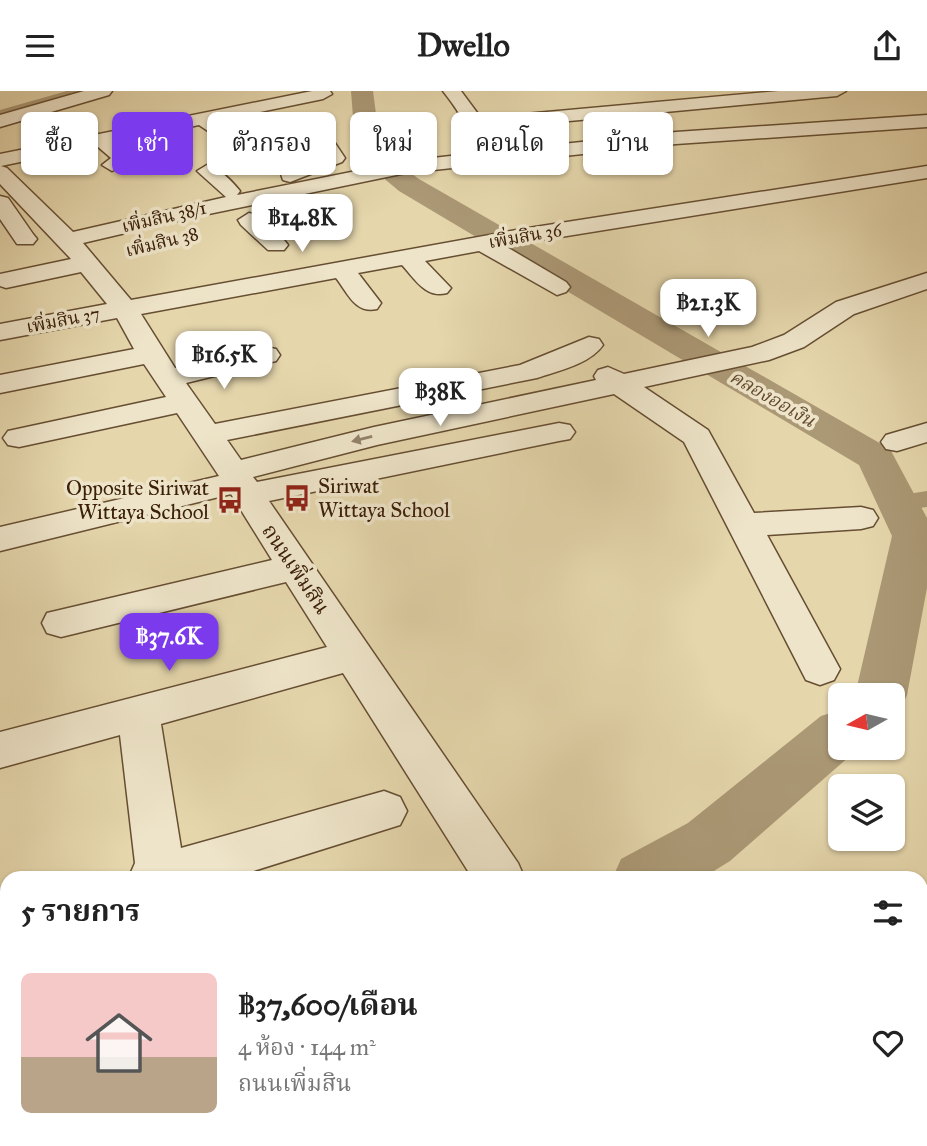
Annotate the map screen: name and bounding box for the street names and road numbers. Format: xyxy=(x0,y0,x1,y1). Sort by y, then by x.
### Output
street label: เพิ่มสิน 38/1 xyxy=(119,194,209,237)
street label: เพิ่มสิน 36 xyxy=(486,216,564,253)
street label: เพิ่มสิน 38 xyxy=(123,220,201,262)
street label: เพิ่มสิน 37 xyxy=(24,300,102,338)
street label: ถนนเพิ่มสิน xyxy=(256,517,338,619)

